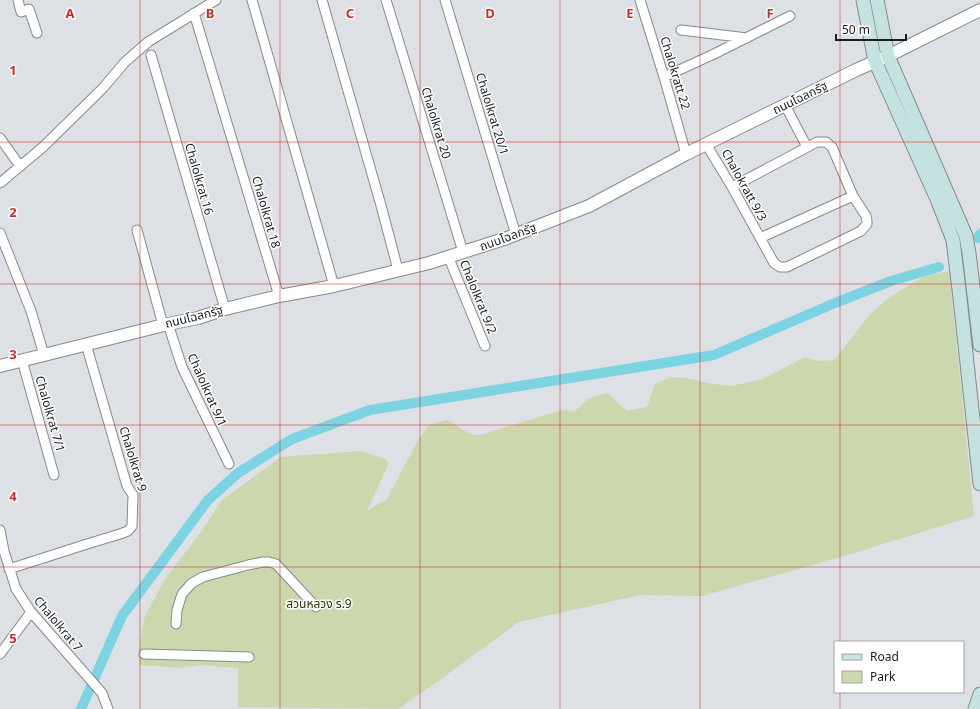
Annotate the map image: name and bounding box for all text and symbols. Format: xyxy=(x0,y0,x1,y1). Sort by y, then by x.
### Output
text: A xyxy=(66,4,75,22)
text: B xyxy=(206,4,214,22)
text: C xyxy=(346,4,354,22)
text: D xyxy=(485,4,495,22)
text: E xyxy=(626,4,634,22)
text: F xyxy=(766,4,774,22)
scale bar xyxy=(836,16,906,42)
text: 50 m xyxy=(842,21,870,38)
street label: Chalokratt 22 xyxy=(656,34,695,112)
text: 1 xyxy=(9,61,17,79)
street label: Chalolkrat 20/1 xyxy=(472,70,513,157)
street label: ถนนโฉลกรัฐ xyxy=(769,77,831,118)
street label: Chalolkrat 20 xyxy=(417,85,455,161)
street label: Chalolkrat 16 xyxy=(181,141,218,217)
street label: Chalokratt 9/3 xyxy=(718,146,771,224)
street label: Chalolkrat 18 xyxy=(248,174,285,250)
text: 2 xyxy=(9,203,17,221)
street label: ถนนโฉลกรัฐ xyxy=(477,218,539,255)
street label: Chalolkrat 9/2 xyxy=(456,257,501,337)
street label: ถนนโฉลกรัฐ xyxy=(163,301,225,332)
text: 3 xyxy=(9,345,17,363)
street label: Chalolkrat 9/1 xyxy=(184,350,231,429)
street label: Chalolkrat 7/1 xyxy=(31,374,69,454)
street label: Chalolkrat 9 xyxy=(116,424,151,494)
text: 4 xyxy=(9,487,17,505)
street label: Chalolkrat 7 xyxy=(30,592,87,655)
park label: สวนหลวง ร.9 xyxy=(286,595,352,612)
text: 5 xyxy=(9,629,17,647)
legend xyxy=(834,641,964,693)
text: Road xyxy=(870,648,899,665)
text: Park xyxy=(870,668,896,685)

